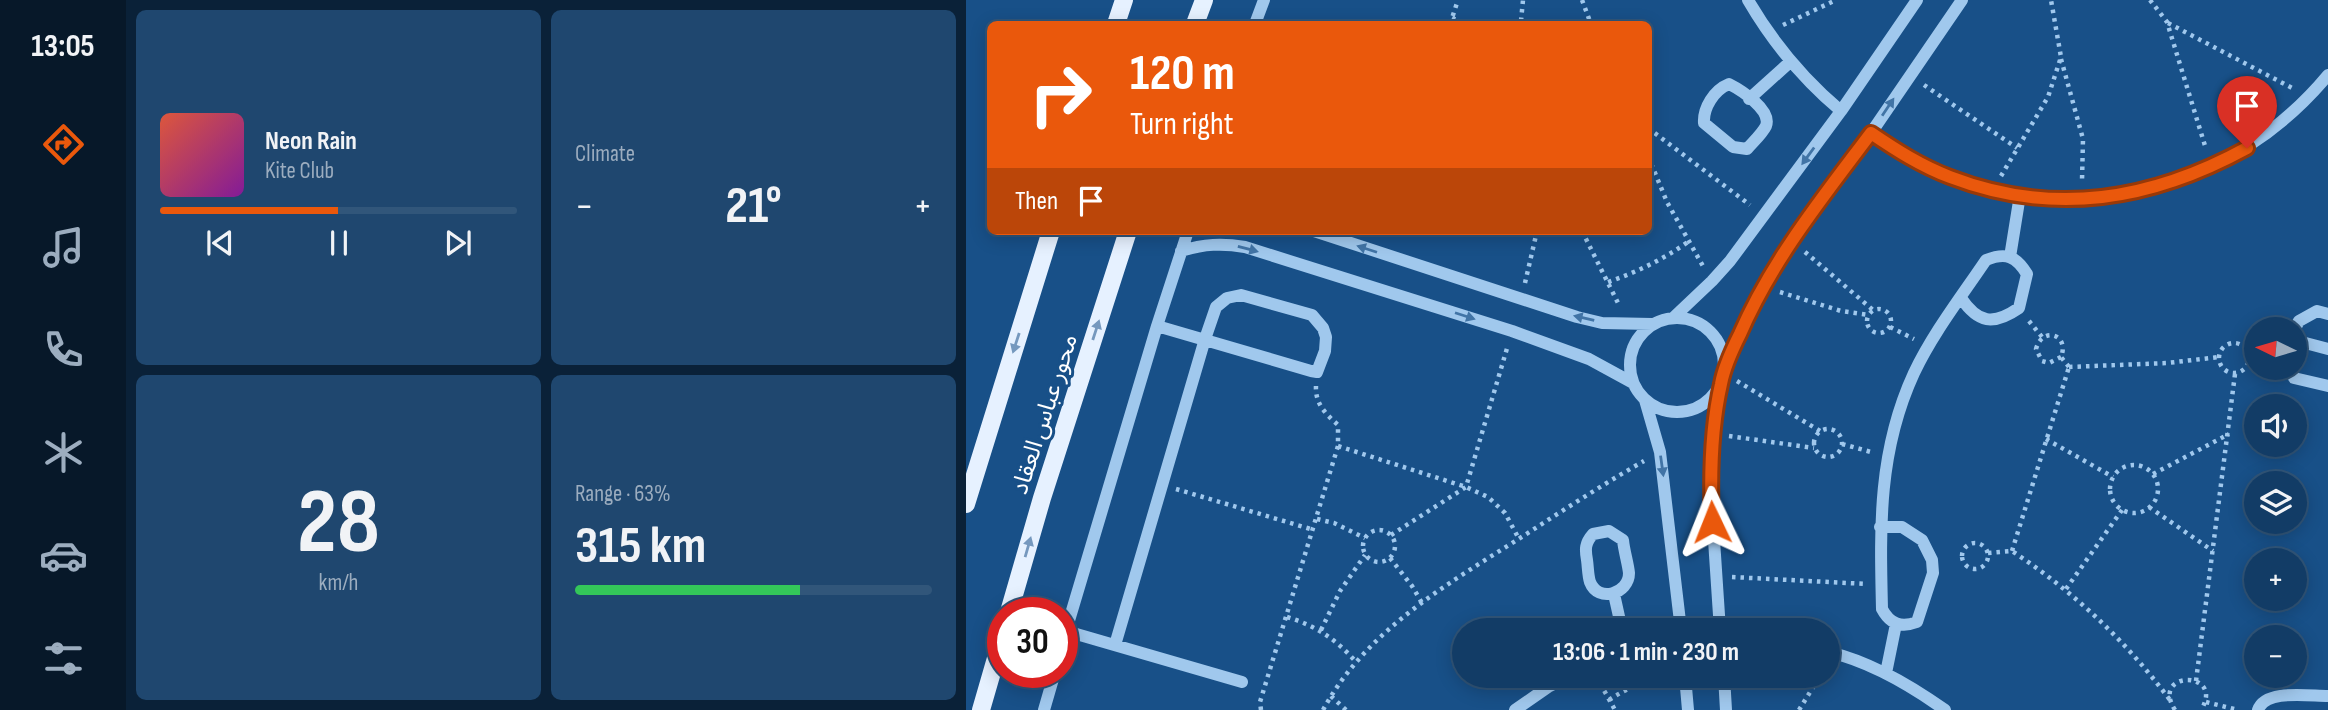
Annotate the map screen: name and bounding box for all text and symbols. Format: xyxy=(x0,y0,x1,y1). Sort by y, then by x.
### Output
text: 13:05 xyxy=(31,27,95,66)
text: 120 m xyxy=(1130,45,1235,104)
icon: right xyxy=(1015,49,1106,140)
pin xyxy=(2217,76,2277,148)
icon: arrive xyxy=(2228,87,2266,125)
one-way arrow xyxy=(1881,98,1894,117)
text: Turn right xyxy=(1130,105,1234,144)
icon: directions xyxy=(39,120,88,169)
text: Neon Rain xyxy=(265,126,357,157)
text: Climate xyxy=(575,140,635,168)
one-way arrow xyxy=(1800,147,1815,165)
text: Kite Club xyxy=(265,157,334,185)
text: 21° xyxy=(725,175,782,238)
icon: arrive xyxy=(1072,182,1110,220)
text: − xyxy=(575,184,594,229)
text: + xyxy=(913,184,932,229)
text: Then xyxy=(1015,186,1058,217)
icon: music xyxy=(39,223,88,272)
icon: previous xyxy=(201,224,239,262)
icon: pause xyxy=(320,224,358,262)
icon: next xyxy=(439,224,477,262)
one-way arrow xyxy=(1357,243,1378,254)
one-way arrow xyxy=(1237,244,1259,255)
one-way arrow xyxy=(1455,311,1476,322)
one-way arrow xyxy=(1573,313,1595,324)
north arrow xyxy=(2244,317,2306,380)
map controls xyxy=(2244,317,2307,688)
one-way arrow xyxy=(1091,319,1102,340)
icon: phone xyxy=(39,325,88,374)
street label: محور عباس العقاد xyxy=(1005,330,1084,498)
one-way arrow xyxy=(1010,332,1020,353)
button: sound xyxy=(2244,394,2307,457)
icon: climate xyxy=(39,428,88,477)
one-way arrow xyxy=(1656,455,1667,477)
text: 28 xyxy=(297,469,380,578)
button: layers xyxy=(2244,471,2307,534)
text: Range · 63% xyxy=(575,480,671,508)
position arrow xyxy=(1675,485,1749,559)
text: 315 km xyxy=(575,515,706,578)
icon: car xyxy=(39,531,88,580)
one-way arrow xyxy=(1023,536,1033,557)
button: + xyxy=(2244,548,2307,611)
text: km/h xyxy=(319,569,358,597)
speed limit sign: 30 xyxy=(987,597,1078,688)
button: − xyxy=(2244,625,2307,688)
icon: filters xyxy=(39,634,88,683)
text: 13:06 · 1 min · 230 m xyxy=(1553,637,1739,668)

